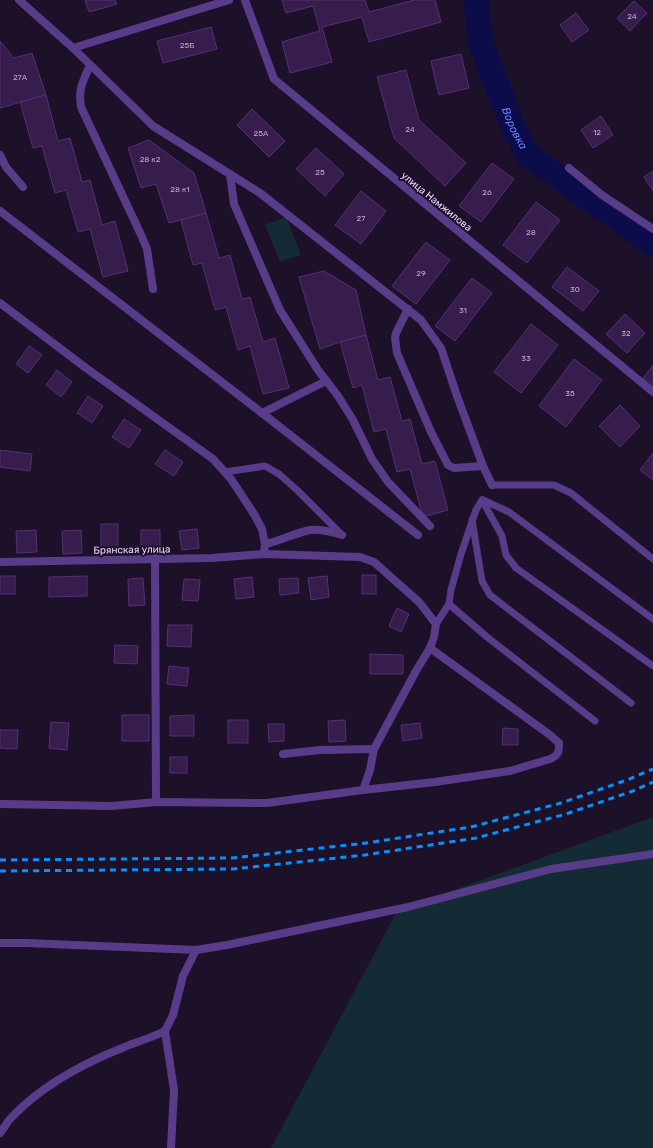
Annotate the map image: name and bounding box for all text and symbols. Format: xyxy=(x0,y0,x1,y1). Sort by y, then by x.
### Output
house number: 24 xyxy=(627,12,637,21)
house number: 25Б xyxy=(180,41,194,50)
house number: 27А xyxy=(13,73,28,82)
water label: Воровка xyxy=(499,105,530,152)
house number: 24 xyxy=(405,125,415,134)
house number: 12 xyxy=(593,128,601,137)
house number: 25А xyxy=(254,129,269,138)
house number: 28 к2 xyxy=(140,155,161,164)
house number: 25 xyxy=(315,168,325,177)
street label: улица Намжилова xyxy=(399,170,474,234)
house number: 28 к1 xyxy=(170,185,190,194)
house number: 26 xyxy=(482,188,492,197)
house number: 27 xyxy=(357,214,365,223)
house number: 28 xyxy=(526,228,536,237)
house number: 29 xyxy=(416,269,426,278)
house number: 30 xyxy=(570,285,580,294)
house number: 31 xyxy=(459,306,467,315)
house number: 32 xyxy=(621,329,631,338)
house number: 33 xyxy=(521,354,531,363)
house number: 35 xyxy=(565,389,575,398)
street label: Брянская улица xyxy=(93,543,171,557)

